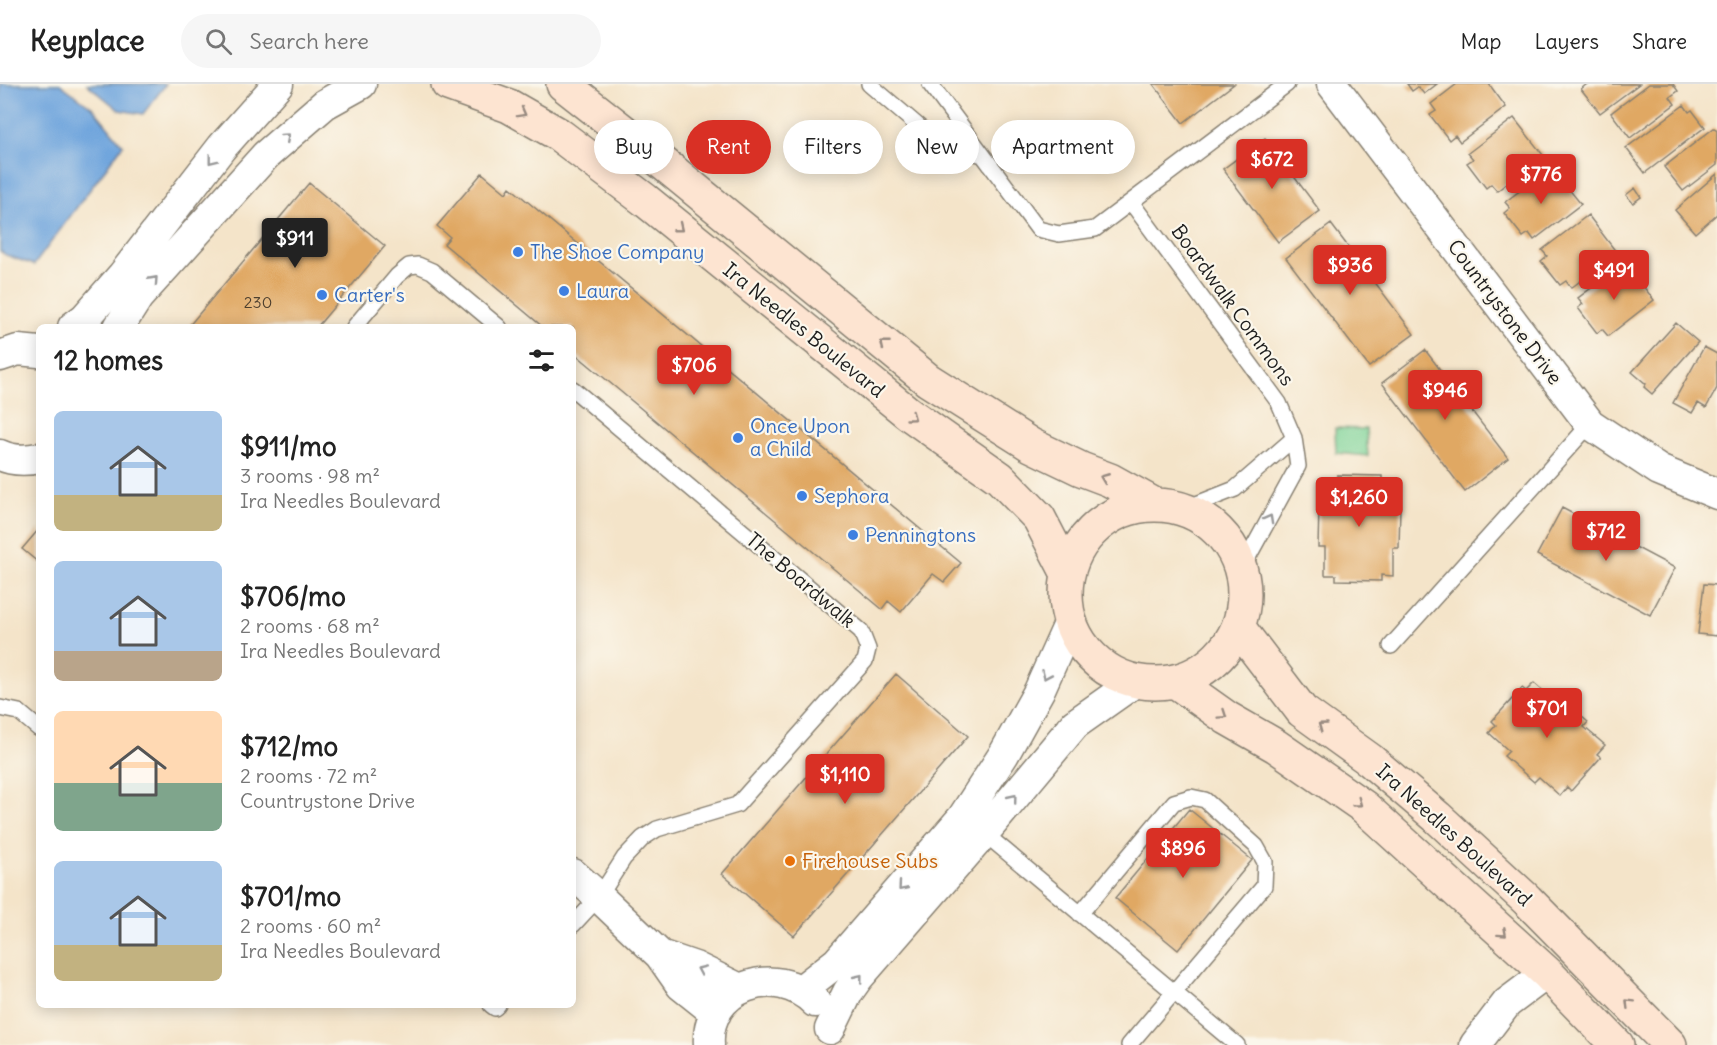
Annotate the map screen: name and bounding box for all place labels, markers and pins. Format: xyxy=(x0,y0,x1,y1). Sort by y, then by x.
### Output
pin: $672 xyxy=(1236,139,1308,190)
pin: $776 xyxy=(1505,154,1577,205)
pin: $911 xyxy=(259,218,331,269)
place label: The Shoe Company xyxy=(530,239,704,264)
marker: The Shoe Company xyxy=(511,245,525,259)
pin: $936 xyxy=(1314,245,1386,296)
pin: $491 xyxy=(1578,250,1650,301)
place label: Laura xyxy=(576,278,629,303)
place label: Carter's xyxy=(334,282,405,307)
marker: Laura xyxy=(557,284,571,298)
marker: Carter's xyxy=(315,288,329,302)
pin: $706 xyxy=(658,345,730,396)
pin: $946 xyxy=(1409,370,1481,421)
place label: Once Upon a Child xyxy=(750,413,850,461)
marker: Once Upon a Child xyxy=(731,431,745,445)
pin: $1,260 xyxy=(1310,477,1408,528)
place label: Sephora xyxy=(814,483,889,508)
marker: Sephora xyxy=(795,489,809,503)
pin: $712 xyxy=(1570,511,1642,562)
place label: Penningtons xyxy=(865,522,976,547)
marker: Penningtons xyxy=(846,528,860,542)
pin: $701 xyxy=(1511,688,1583,739)
pin: $1,110 xyxy=(796,754,894,805)
pin: $896 xyxy=(1147,828,1219,879)
place label: Firehouse Subs xyxy=(802,848,938,873)
marker: Firehouse Subs xyxy=(783,854,797,868)

